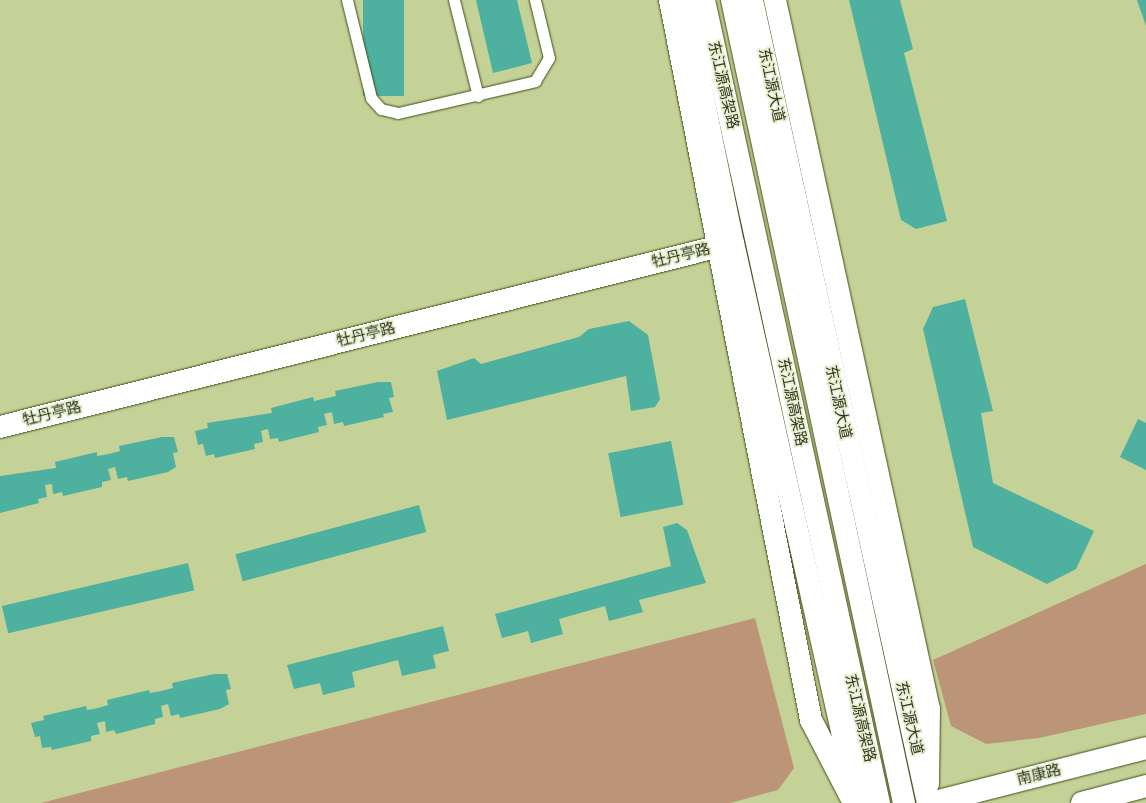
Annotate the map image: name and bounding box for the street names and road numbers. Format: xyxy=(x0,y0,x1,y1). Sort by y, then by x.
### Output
street label: 东江源高架路 xyxy=(704,39,742,131)
street label: 东江源大道 xyxy=(754,46,788,124)
street label: 牡丹亭路 xyxy=(650,240,712,272)
street label: 牡丹亭路 xyxy=(335,319,397,351)
street label: 东江源高架路 xyxy=(774,356,810,448)
street label: 东江源大道 xyxy=(821,363,855,441)
street label: 牡丹亭路 xyxy=(21,398,83,430)
street label: 东江源高架路 xyxy=(841,672,879,764)
street label: 东江源大道 xyxy=(892,679,926,757)
street label: 南康路 xyxy=(1015,761,1063,789)

